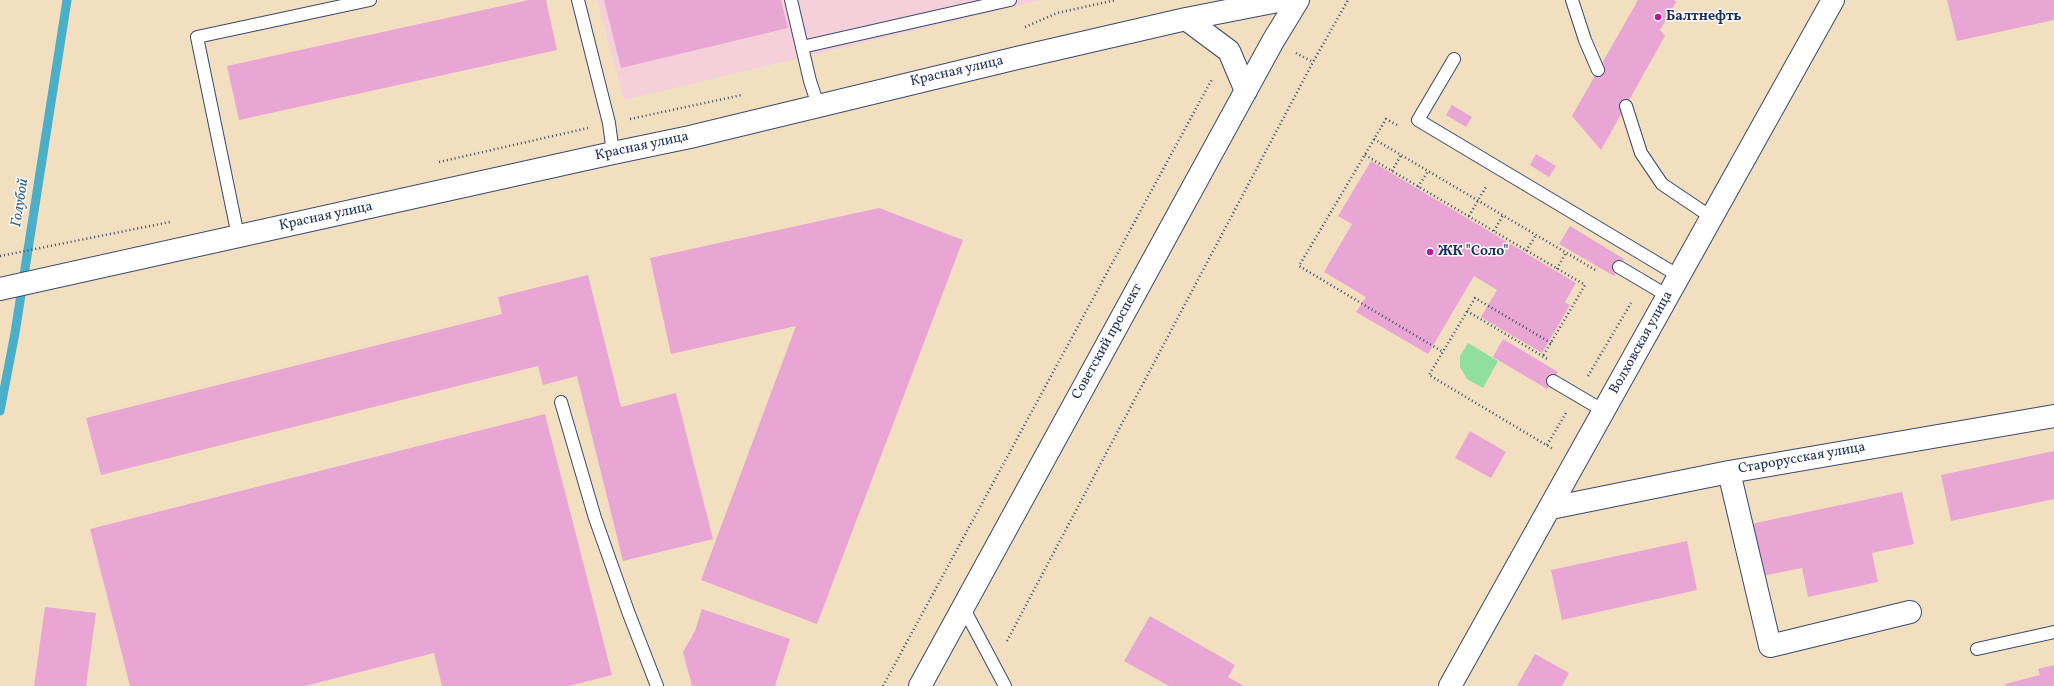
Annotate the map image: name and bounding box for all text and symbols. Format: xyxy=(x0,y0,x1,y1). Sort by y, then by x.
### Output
place label: Балтнефть xyxy=(1666,9,1742,25)
marker: Балтнефть xyxy=(1653,12,1663,22)
street label: Красная улица xyxy=(909,53,1005,91)
street label: Красная улица xyxy=(594,129,690,165)
water label: Голубой xyxy=(8,177,34,229)
street label: Красная улица xyxy=(278,199,374,235)
place label: ЖК "Соло" xyxy=(1438,244,1508,260)
marker: ЖК "Соло" xyxy=(1425,247,1435,257)
street label: Советский проспект xyxy=(1069,281,1147,403)
street label: Волховская улица xyxy=(1607,289,1677,397)
street label: Старорусская улица xyxy=(1737,440,1867,478)

